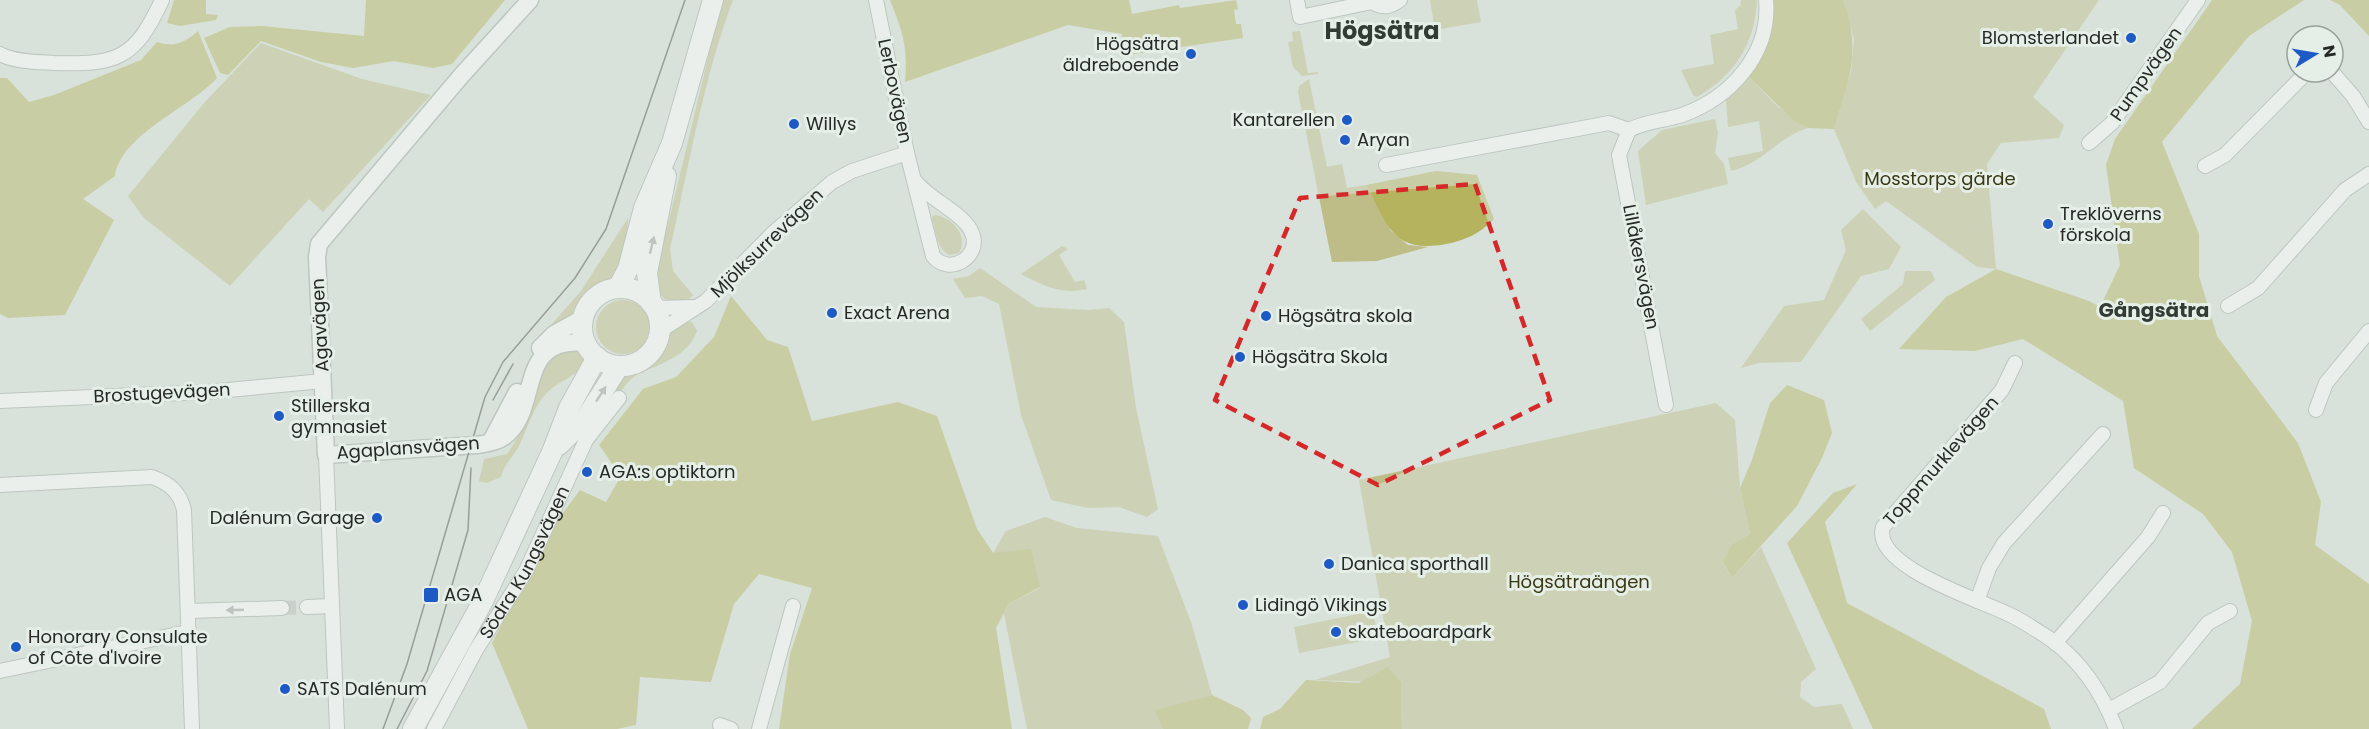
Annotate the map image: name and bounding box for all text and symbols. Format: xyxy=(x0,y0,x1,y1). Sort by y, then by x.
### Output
district label: Högsätra xyxy=(1324,14,1440,47)
street label: Pumpvägen xyxy=(2104,22,2187,126)
north arrow xyxy=(2285,24,2345,84)
place label: Blomsterlandet xyxy=(1982,25,2119,50)
place label: Högsätra äldreboende xyxy=(1063,31,1179,77)
marker: Blomsterlandet xyxy=(2124,31,2138,45)
street label: Lerbovägen xyxy=(872,36,919,146)
text: N xyxy=(2317,43,2342,59)
marker: Högsätra äldreboende xyxy=(1184,47,1198,61)
place label: Kantarellen xyxy=(1232,107,1335,132)
place label: Willys xyxy=(806,111,856,136)
marker: Kantarellen xyxy=(1340,113,1354,127)
marker: Willys xyxy=(787,117,801,131)
place label: Aryan xyxy=(1357,127,1410,152)
marker: Aryan xyxy=(1338,133,1352,147)
park label: Mosstorps gärde xyxy=(1864,166,2016,191)
street label: Mjölksurrevägen xyxy=(705,182,828,303)
place label: Treklöverns förskola xyxy=(2060,201,2162,247)
street label: Lillåkersvägen xyxy=(1617,202,1666,332)
marker: Treklöverns förskola xyxy=(2041,217,2055,231)
one-way arrow xyxy=(647,236,657,254)
street label: Agavägen xyxy=(305,278,334,372)
district label: Gångsätra xyxy=(2099,296,2209,324)
place label: Exact Arena xyxy=(844,300,950,325)
place label: Högsätra skola xyxy=(1278,303,1413,328)
marker: Exact Arena xyxy=(825,306,839,320)
marker: Högsätra skola xyxy=(1259,309,1273,323)
place label: Högsätra Skola xyxy=(1252,344,1388,369)
marker: Högsätra Skola xyxy=(1233,350,1247,364)
street label: Brostugevägen xyxy=(93,376,231,409)
one-way arrow xyxy=(595,387,607,403)
street label: Toppmurklevägen xyxy=(1877,390,2004,531)
place label: Stillerska gymnasiet xyxy=(291,393,387,439)
marker: Stillerska gymnasiet xyxy=(272,409,286,423)
street label: Agaplansvägen xyxy=(336,430,480,465)
place label: AGA:s optiktorn xyxy=(599,459,736,484)
marker: AGA:s optiktorn xyxy=(580,465,594,479)
street label: Södra Kungsvägen xyxy=(473,482,575,644)
place label: Dalénum Garage xyxy=(210,505,365,530)
marker: Dalénum Garage xyxy=(370,511,384,525)
place label: Danica sporthall xyxy=(1341,551,1489,576)
marker: Danica sporthall xyxy=(1322,557,1336,571)
park label: Högsätraängen xyxy=(1508,569,1650,594)
place label: AGA xyxy=(444,582,482,607)
marker: AGA xyxy=(422,586,440,604)
place label: Lidingö Vikings xyxy=(1255,592,1387,617)
marker: Lidingö Vikings xyxy=(1236,598,1250,612)
one-way arrow xyxy=(225,605,244,614)
place label: skateboardpark xyxy=(1348,619,1492,644)
place label: Honorary Consulate of Côte d'Ivoire xyxy=(28,624,208,670)
marker: skateboardpark xyxy=(1329,625,1343,639)
marker: Honorary Consulate of Côte d'Ivoire xyxy=(9,640,23,654)
place label: SATS Dalénum xyxy=(297,676,427,701)
marker: SATS Dalénum xyxy=(278,682,292,696)

